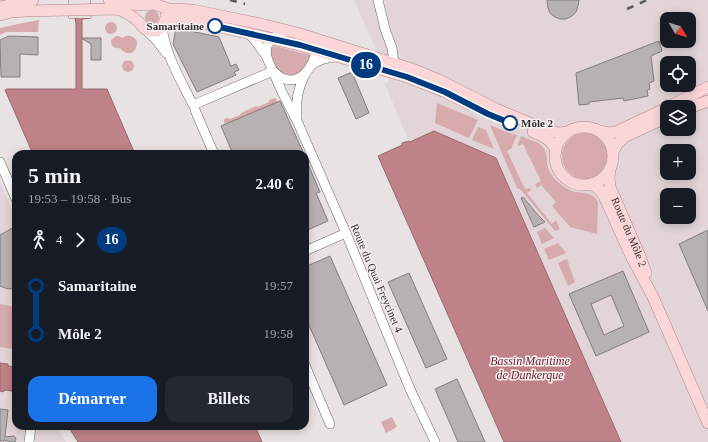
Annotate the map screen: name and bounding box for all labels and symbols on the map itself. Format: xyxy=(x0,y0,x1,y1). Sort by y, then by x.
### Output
north arrow xyxy=(660,12,696,48)
marker: Samaritaine xyxy=(207,18,223,34)
place label: Samaritaine xyxy=(147,20,204,32)
line badge: 16 xyxy=(348,52,384,78)
marker: Môle 2 xyxy=(502,115,518,131)
place label: Môle 2 xyxy=(521,117,554,129)
street label: Route du Môle 2 xyxy=(609,195,649,268)
street label: Route du Quai Freycinet 4 xyxy=(349,222,406,335)
water label: Bassin Maritime de Dunkerque xyxy=(490,354,571,382)

